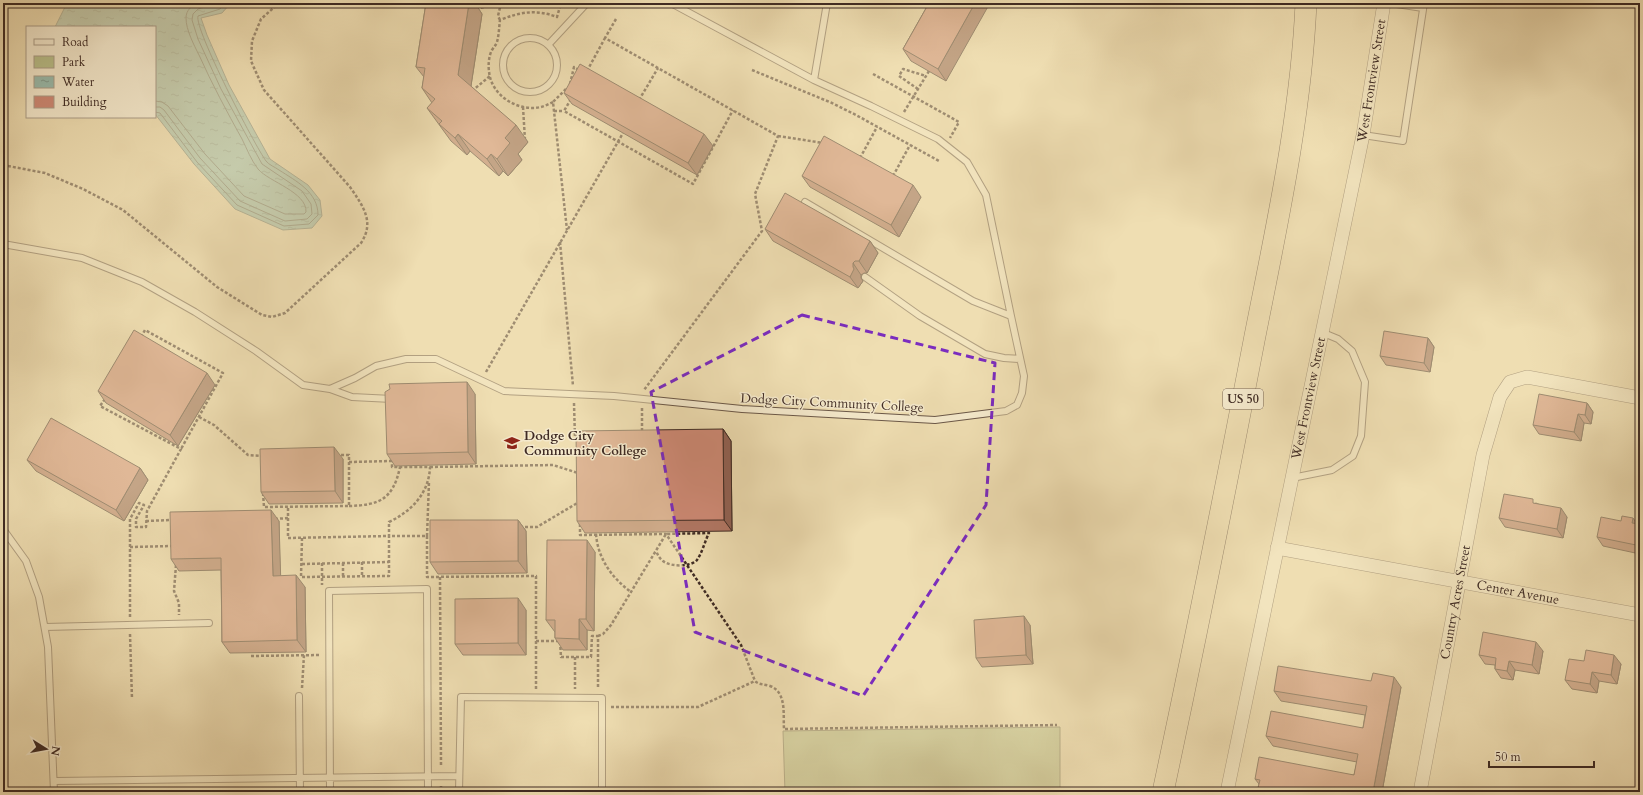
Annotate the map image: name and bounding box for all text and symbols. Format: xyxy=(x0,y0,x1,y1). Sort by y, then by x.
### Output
street label: West Frontview Street xyxy=(1353,18,1390,144)
legend xyxy=(26,26,156,118)
text: Road xyxy=(62,34,89,50)
text: Park xyxy=(62,54,86,70)
text: Water xyxy=(61,74,95,90)
text: Building xyxy=(62,94,107,110)
street label: West Frontview Street xyxy=(1287,336,1330,462)
street label: Dodge City Community College xyxy=(740,389,924,417)
road number: US 50 xyxy=(1223,389,1263,409)
place label: Dodge City Community College xyxy=(524,427,647,460)
school or university icon: Dodge City Community College xyxy=(503,434,521,452)
street label: Country Acres Street xyxy=(1436,544,1475,661)
street label: Center Avenue xyxy=(1475,576,1561,609)
north arrow xyxy=(26,729,66,769)
scale bar xyxy=(1489,743,1594,769)
text: N xyxy=(47,745,64,757)
text: 50 m xyxy=(1495,749,1522,765)

